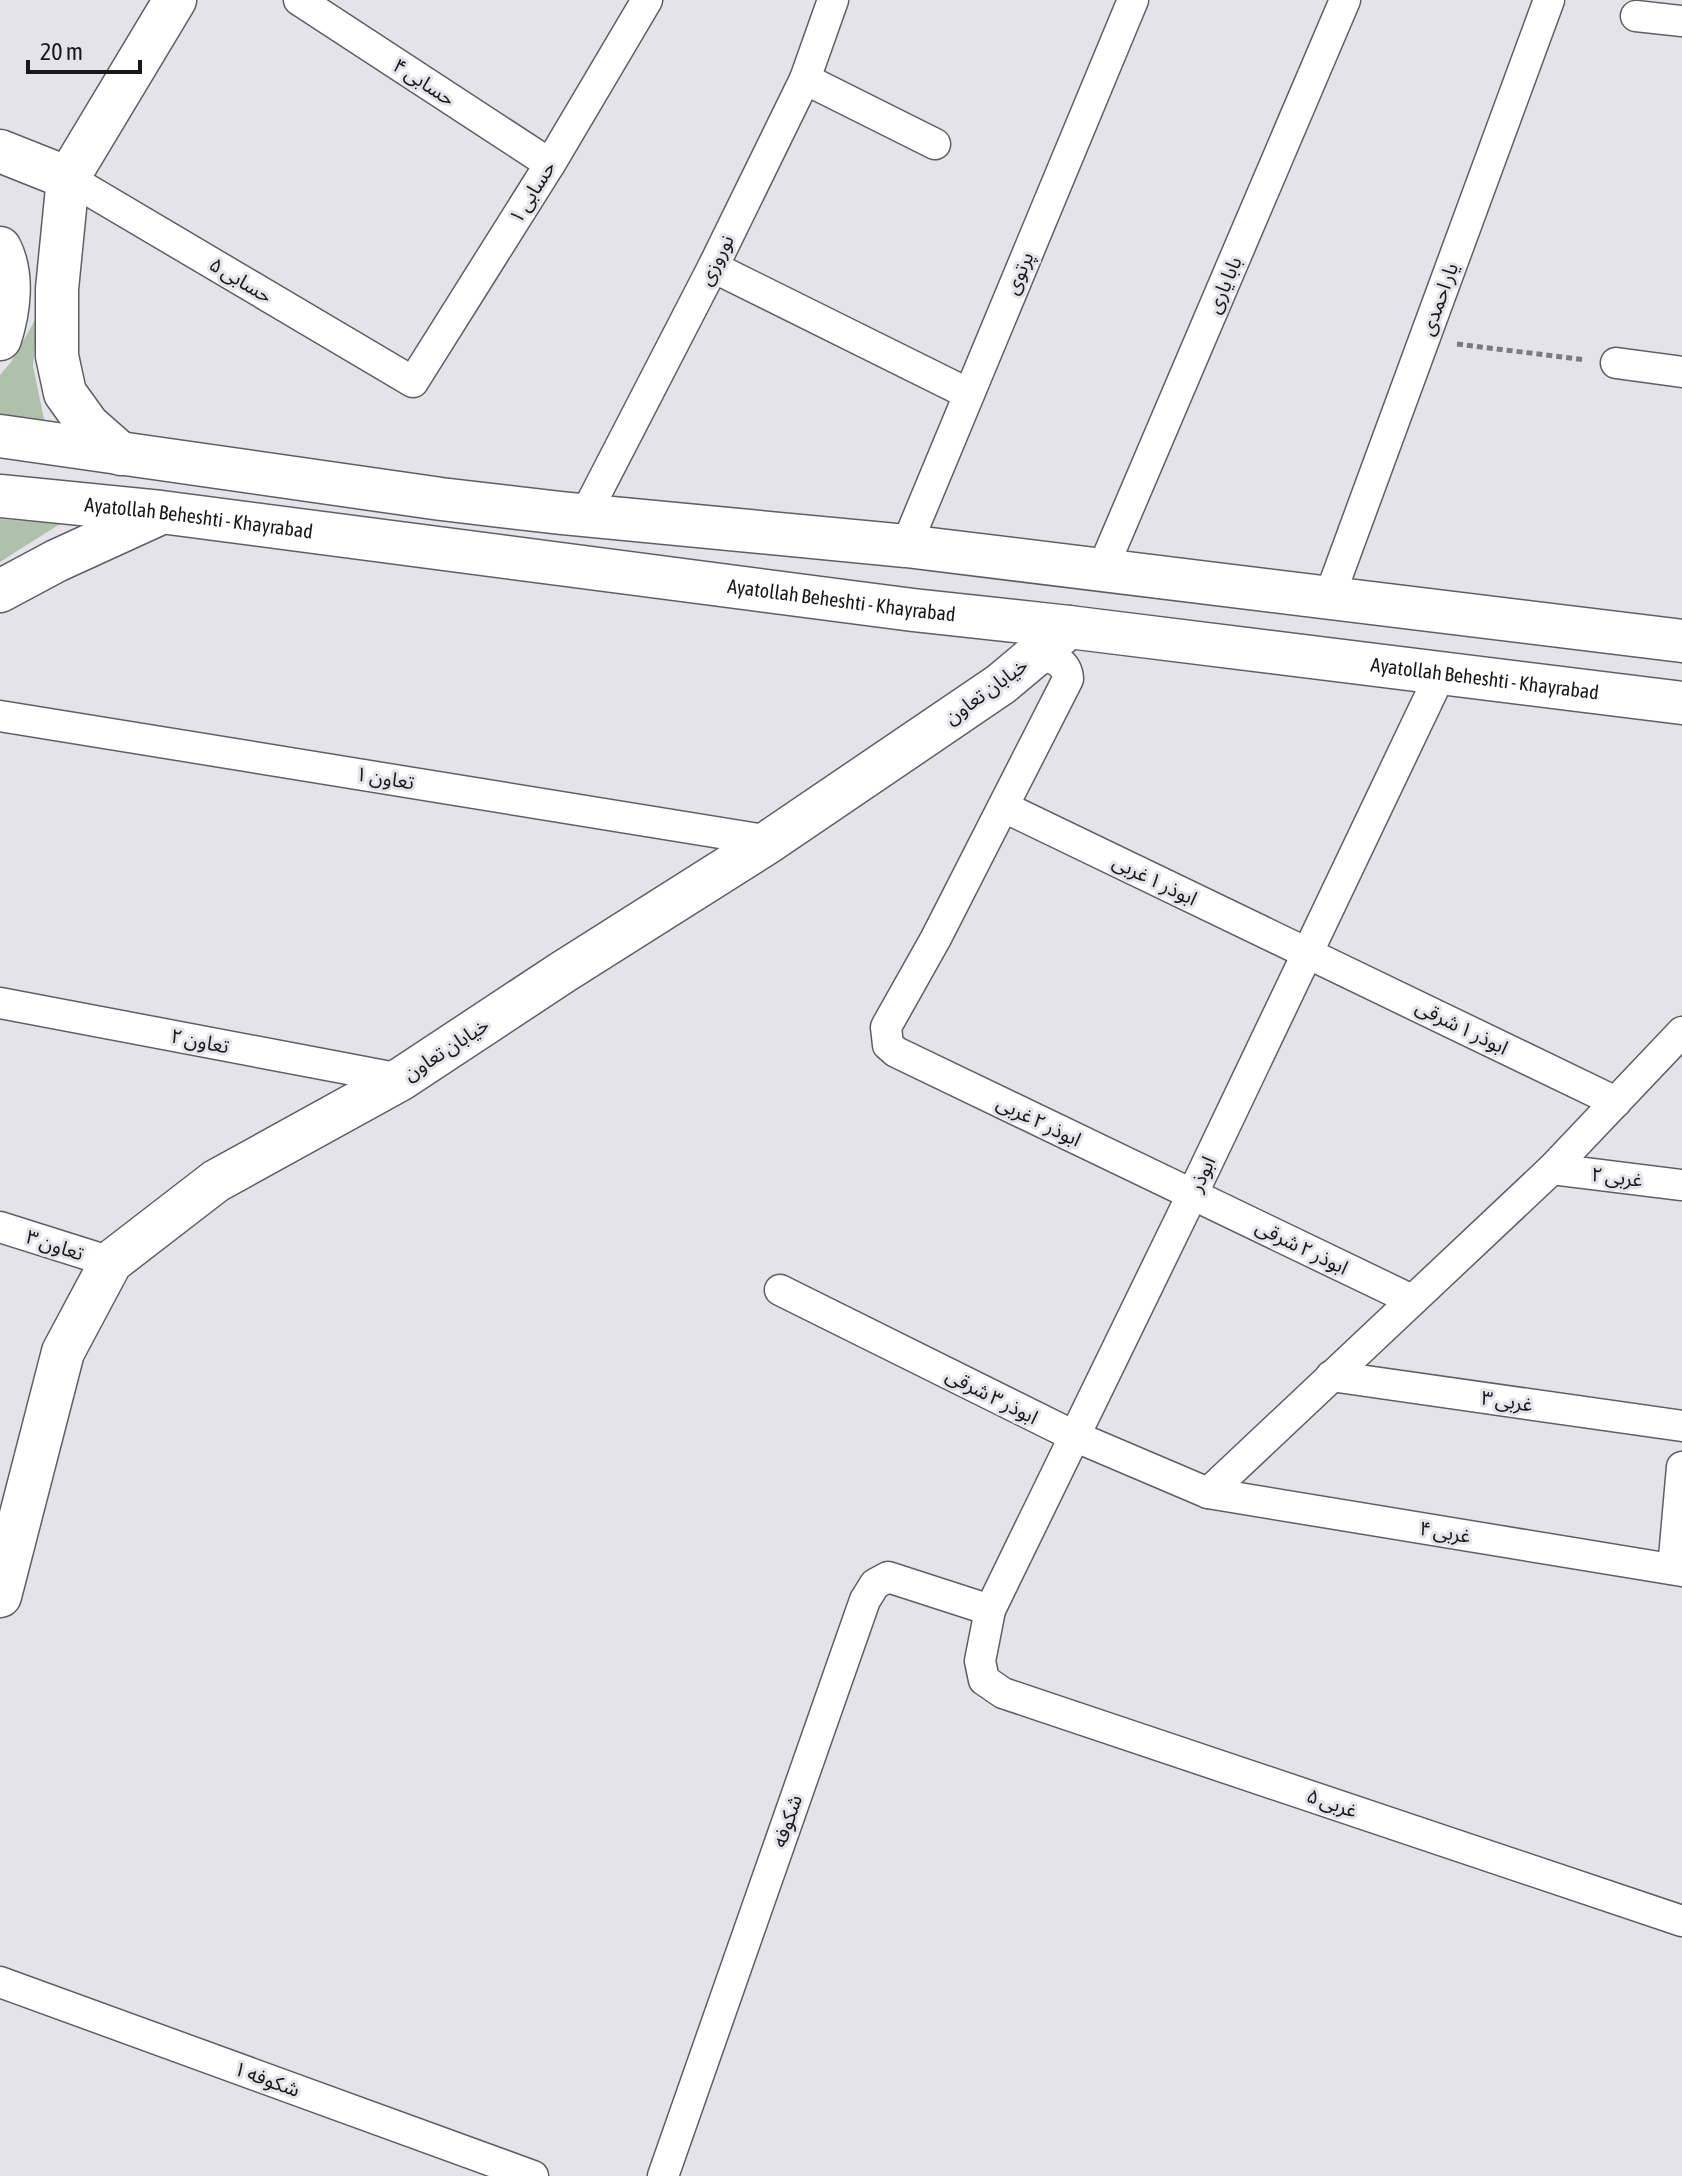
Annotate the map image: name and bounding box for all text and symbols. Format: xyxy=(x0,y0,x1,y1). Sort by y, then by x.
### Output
scale bar xyxy=(28,24,140,74)
text: 20 m xyxy=(40,38,83,65)
street label: حسابی ۴ xyxy=(389,53,459,111)
street label: حسابی ۱ xyxy=(504,156,560,228)
street label: نوروزی xyxy=(693,231,739,289)
street label: پرتوی xyxy=(999,248,1040,298)
street label: حسابی ۵ xyxy=(205,252,277,308)
street label: بابا یاری xyxy=(1201,253,1247,317)
street label: یار احمدی xyxy=(1415,259,1463,339)
street label: Ayatollah Beheshti - Khayrabad xyxy=(84,492,314,543)
street label: Ayatollah Beheshti - Khayrabad xyxy=(726,574,957,626)
street label: خیابان تعاون xyxy=(939,653,1033,729)
street label: Ayatollah Beheshti - Khayrabad xyxy=(1369,653,1600,704)
street label: تعاون ۱ xyxy=(354,762,416,794)
street label: ابوذر ۱ غربی xyxy=(1109,849,1201,911)
street label: ابوذر ۱ شرقی xyxy=(1412,994,1512,1060)
street label: خیابان تعاون xyxy=(399,1012,493,1086)
street label: تعاون ۲ xyxy=(169,1024,231,1058)
street label: ابوذر ۲ غربی xyxy=(993,1090,1085,1152)
street label: ابوذر xyxy=(1183,1152,1221,1197)
street label: غربی ۲ xyxy=(1590,1162,1644,1192)
street label: ابوذر ۲ شرقی xyxy=(1252,1214,1352,1280)
street label: تعاون ۳ xyxy=(23,1224,87,1266)
street label: ابوذر ۳ شرقی xyxy=(942,1363,1042,1429)
street label: غربی ۳ xyxy=(1480,1386,1534,1416)
street label: غربی ۴ xyxy=(1418,1516,1472,1548)
street label: غربی ۵ xyxy=(1304,1783,1360,1823)
street label: شکوفه xyxy=(767,1792,807,1850)
street label: شکوفه ۱ xyxy=(231,2056,303,2102)

